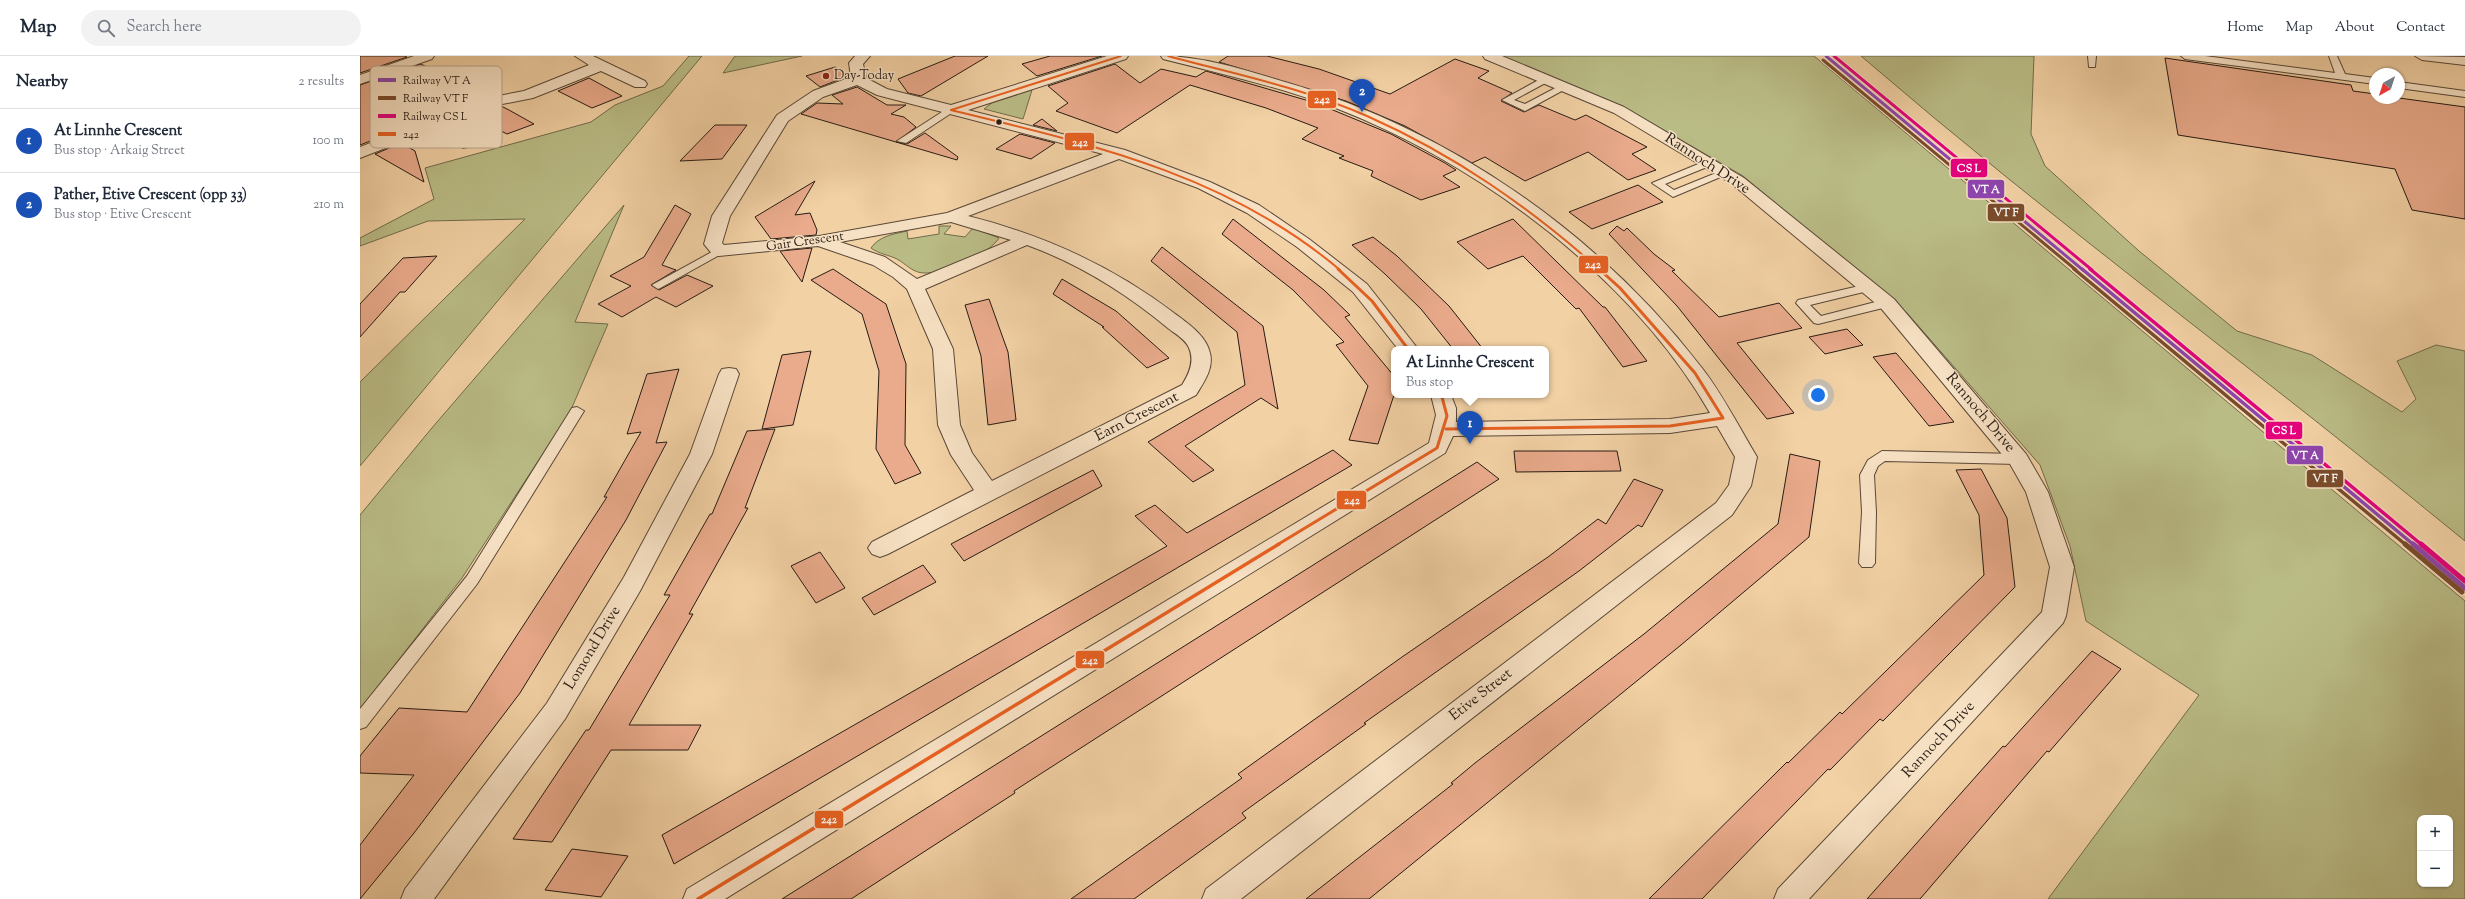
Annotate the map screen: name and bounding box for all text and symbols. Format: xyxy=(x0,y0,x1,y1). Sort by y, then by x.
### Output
search box xyxy=(81,10,361,46)
text: Map xyxy=(20,14,57,41)
icon: search xyxy=(95,17,117,39)
text: Search here xyxy=(127,17,202,38)
text: Home xyxy=(2227,18,2264,38)
text: Map xyxy=(2286,18,2313,38)
text: About xyxy=(2335,18,2374,38)
text: Contact xyxy=(2396,18,2445,38)
legend xyxy=(370,66,502,148)
place label: Day-Today xyxy=(834,67,895,85)
north arrow xyxy=(2369,68,2405,104)
text: Nearby xyxy=(16,70,68,94)
marker: Day-Today xyxy=(821,71,831,81)
text: 2 results xyxy=(299,73,344,91)
text: Railway VT A xyxy=(403,73,471,89)
pin: 2 xyxy=(1349,79,1375,112)
line badge: 242 xyxy=(1307,90,1337,109)
text: Railway VT F xyxy=(403,91,468,107)
text: 242 xyxy=(1314,92,1331,108)
text: Railway CS L xyxy=(403,109,468,125)
unlabelled marker xyxy=(994,117,1004,127)
text: At Linnhe Crescent xyxy=(54,121,182,142)
text: 242 xyxy=(403,127,419,143)
street label: Rannoch Drive xyxy=(1660,128,1754,200)
text: 1 xyxy=(27,132,31,150)
text: 100 m xyxy=(312,132,344,150)
line badge: 242 xyxy=(1064,132,1095,151)
text: 242 xyxy=(1072,135,1089,151)
text: Bus stop · Arkaig Street xyxy=(54,142,185,160)
line badge: CS L xyxy=(1950,158,1988,178)
text: CS L xyxy=(1957,161,1982,177)
line badge: VT A xyxy=(1967,179,2005,199)
text: VT A xyxy=(1971,182,2000,198)
text: Pather, Etive Crescent (opp 33) xyxy=(54,185,247,206)
text: 2 xyxy=(26,196,32,214)
text: 210 m xyxy=(313,196,344,214)
line badge: VT F xyxy=(1987,203,2025,222)
text: VT F xyxy=(1992,205,2019,221)
text: Bus stop · Etive Crescent xyxy=(54,206,192,224)
street label: Gair Crescent xyxy=(765,228,846,256)
line badge: 242 xyxy=(1578,255,1609,274)
text: 242 xyxy=(1585,257,1602,273)
popup xyxy=(1391,346,1549,398)
text: At Linnhe Crescent xyxy=(1406,353,1534,374)
street label: Rannoch Drive xyxy=(1940,369,2020,457)
text: Bus stop xyxy=(1406,374,1453,392)
your location xyxy=(1808,385,1828,405)
street label: Earn Crescent xyxy=(1091,387,1183,447)
pin: 1 xyxy=(1457,411,1483,444)
line badge: CS L xyxy=(2265,421,2303,440)
text: CS L xyxy=(2272,423,2297,439)
line badge: VT A xyxy=(2286,445,2324,465)
text: VT A xyxy=(2290,448,2319,464)
line badge: VT F xyxy=(2306,469,2344,488)
text: VT F xyxy=(2311,471,2338,487)
line badge: 242 xyxy=(1336,490,1367,510)
text: 242 xyxy=(1344,493,1361,509)
street label: Lomond Drive xyxy=(560,602,626,694)
line badge: 242 xyxy=(1075,650,1105,669)
text: 242 xyxy=(1082,653,1099,669)
street label: Etive Street xyxy=(1445,664,1517,726)
street label: Rannoch Drive xyxy=(1898,697,1980,783)
line badge: 242 xyxy=(814,810,844,829)
text: 242 xyxy=(821,812,838,828)
map controls xyxy=(2417,815,2453,887)
button: + xyxy=(2417,815,2453,851)
button: − xyxy=(2417,851,2453,887)

